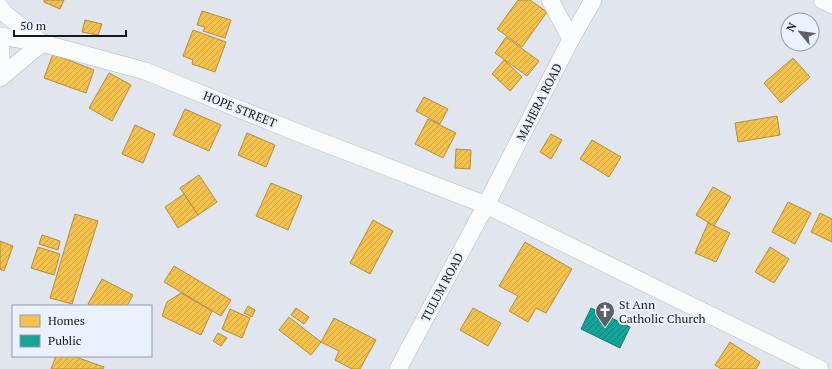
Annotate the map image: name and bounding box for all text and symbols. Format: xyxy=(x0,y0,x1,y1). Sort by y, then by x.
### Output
scale bar xyxy=(14,12,126,38)
north arrow xyxy=(780,12,820,52)
text: 50 m xyxy=(20,18,47,33)
text: N xyxy=(783,20,800,34)
street label: MAHERA ROAD xyxy=(513,61,565,143)
street label: HOPE STREET xyxy=(201,88,279,131)
street label: TULUM ROAD xyxy=(418,250,466,324)
place label: St Ann Catholic Church xyxy=(619,297,706,326)
church icon: St Ann Catholic Church xyxy=(594,300,616,328)
legend xyxy=(12,305,152,357)
text: Homes xyxy=(48,313,85,328)
text: Public xyxy=(48,333,82,348)

